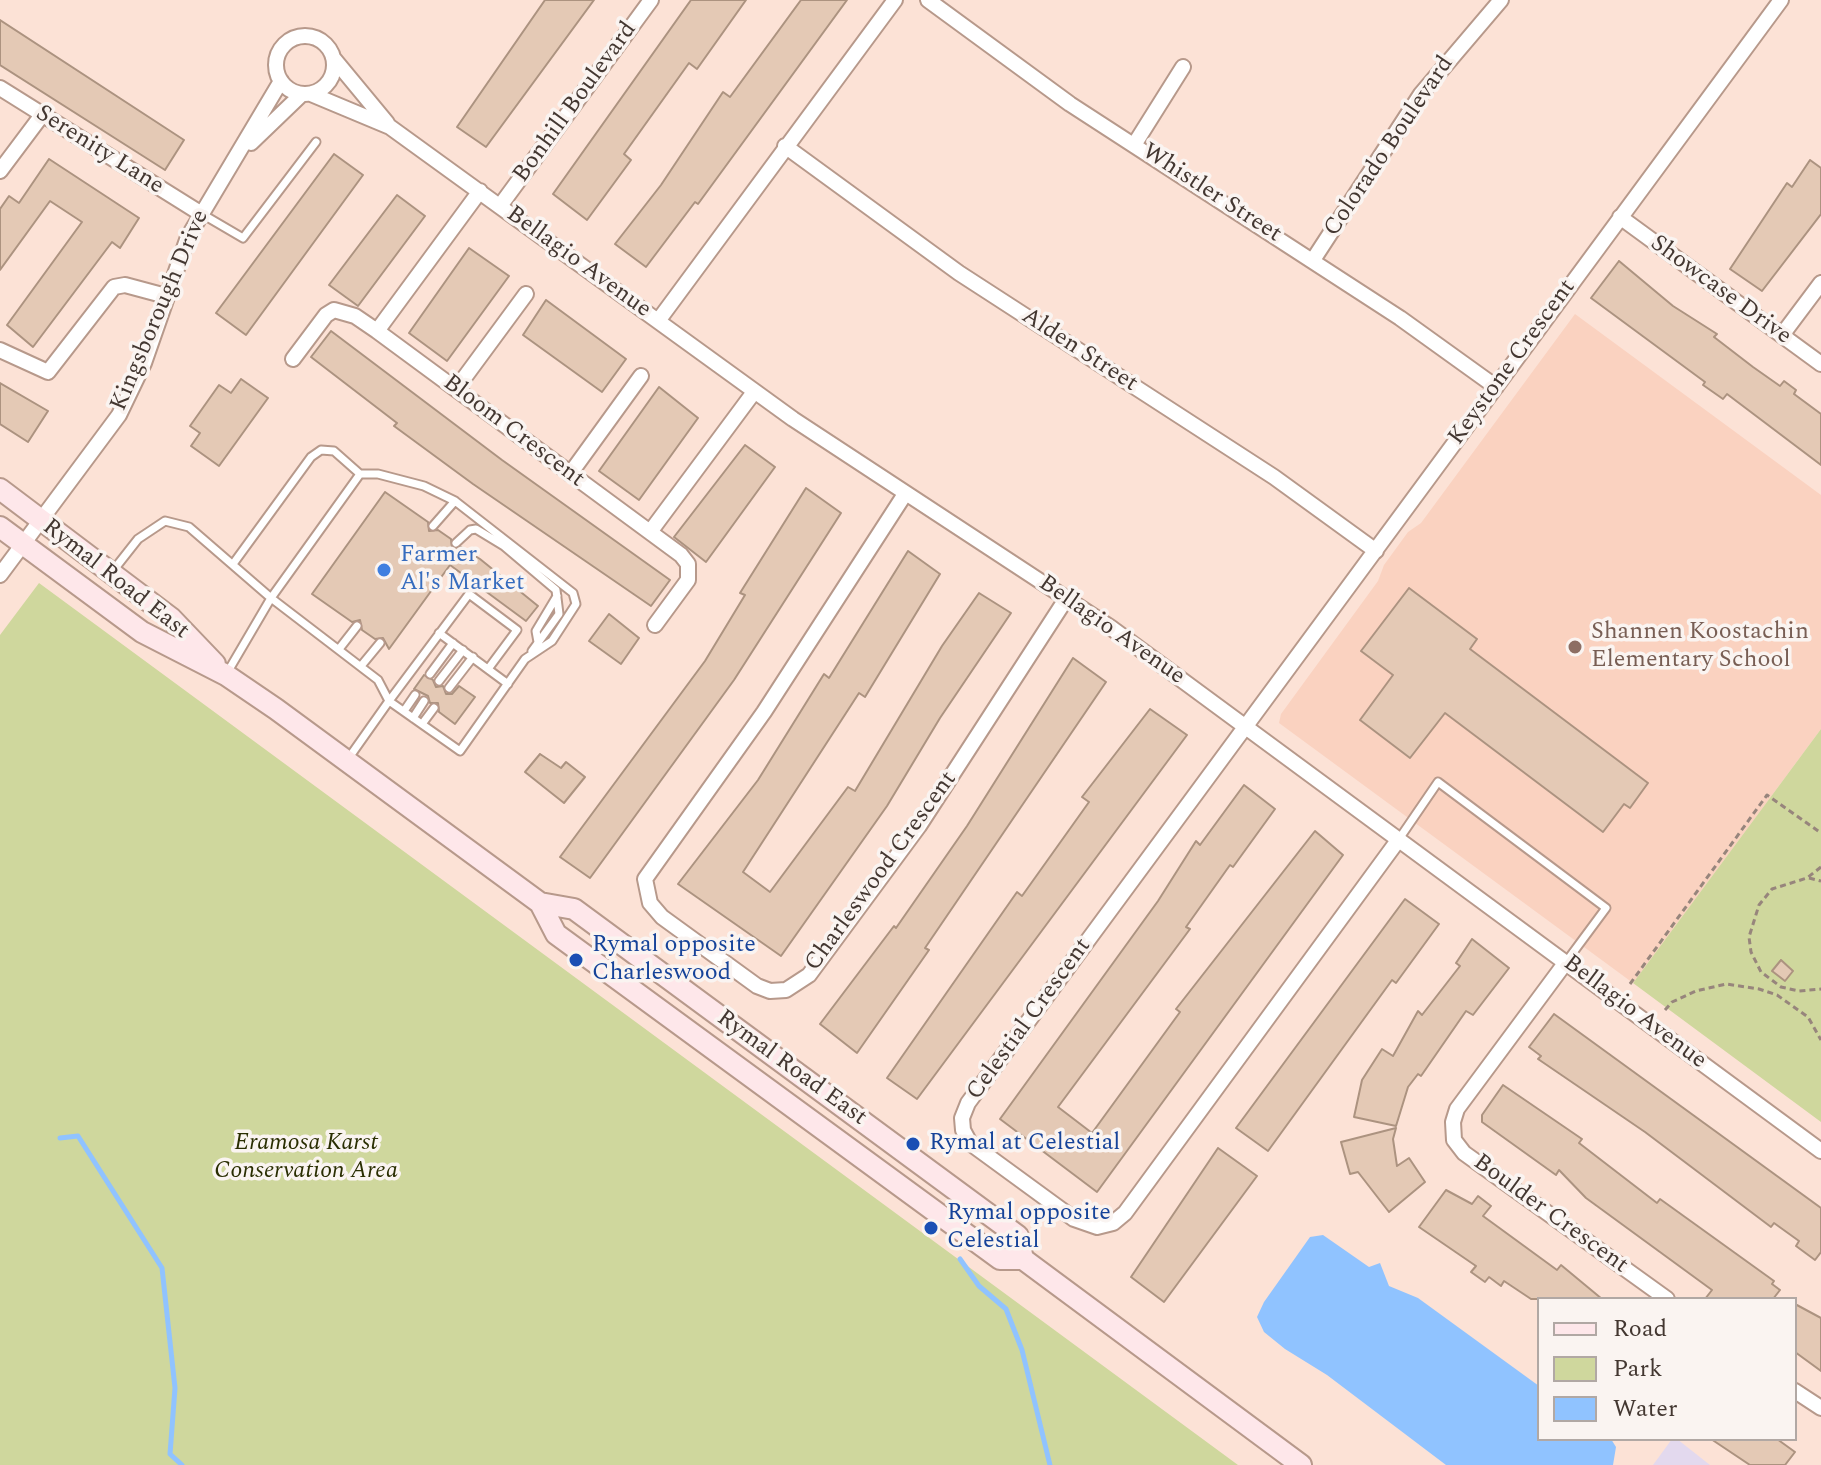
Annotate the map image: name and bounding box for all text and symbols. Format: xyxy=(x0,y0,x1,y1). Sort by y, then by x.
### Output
street label: Bonhill Boulevard xyxy=(508,17,644,189)
street label: Colorado Boulevard xyxy=(1319,51,1461,243)
street label: Serenity Lane xyxy=(30,100,168,202)
street label: Whistler Street xyxy=(1136,138,1286,250)
street label: Bellagio Avenue xyxy=(500,201,656,325)
street label: Kingsborough Drive xyxy=(106,206,216,416)
street label: Showcase Drive xyxy=(1644,230,1796,352)
street label: Keystone Crescent xyxy=(1443,275,1583,451)
street label: Alden Street xyxy=(1015,303,1143,399)
street label: Bloom Crescent xyxy=(437,369,589,495)
street label: Rymal Road East xyxy=(36,514,194,646)
place label: Farmer Al's Market xyxy=(400,542,524,598)
marker: Farmer Al's Market xyxy=(375,561,393,579)
street label: Bellagio Avenue xyxy=(1032,570,1190,692)
place label: Shannen Koostachin Elementary School xyxy=(1591,619,1809,675)
marker: Shannen Koostachin Elementary School xyxy=(1566,638,1584,656)
street label: Charleswood Crescent xyxy=(800,767,964,977)
place label: Rymal opposite Charleswood xyxy=(592,932,756,988)
street label: Celestial Crescent xyxy=(962,933,1098,1107)
street label: Bellagio Avenue xyxy=(1557,950,1711,1076)
marker: Rymal opposite Charleswood xyxy=(567,951,585,969)
street label: Rymal Road East xyxy=(710,1005,872,1133)
park label: Eramosa Karst Conservation Area xyxy=(214,1130,398,1186)
place label: Rymal at Celestial xyxy=(929,1130,1120,1158)
marker: Rymal at Celestial xyxy=(904,1135,922,1153)
street label: Boulder Crescent xyxy=(1467,1149,1633,1281)
place label: Rymal opposite Celestial xyxy=(947,1200,1111,1256)
marker: Rymal opposite Celestial xyxy=(922,1219,940,1237)
legend xyxy=(1537,1297,1797,1441)
text: Road xyxy=(1613,1311,1667,1347)
text: Park xyxy=(1613,1351,1663,1387)
text: Water xyxy=(1613,1391,1677,1427)

